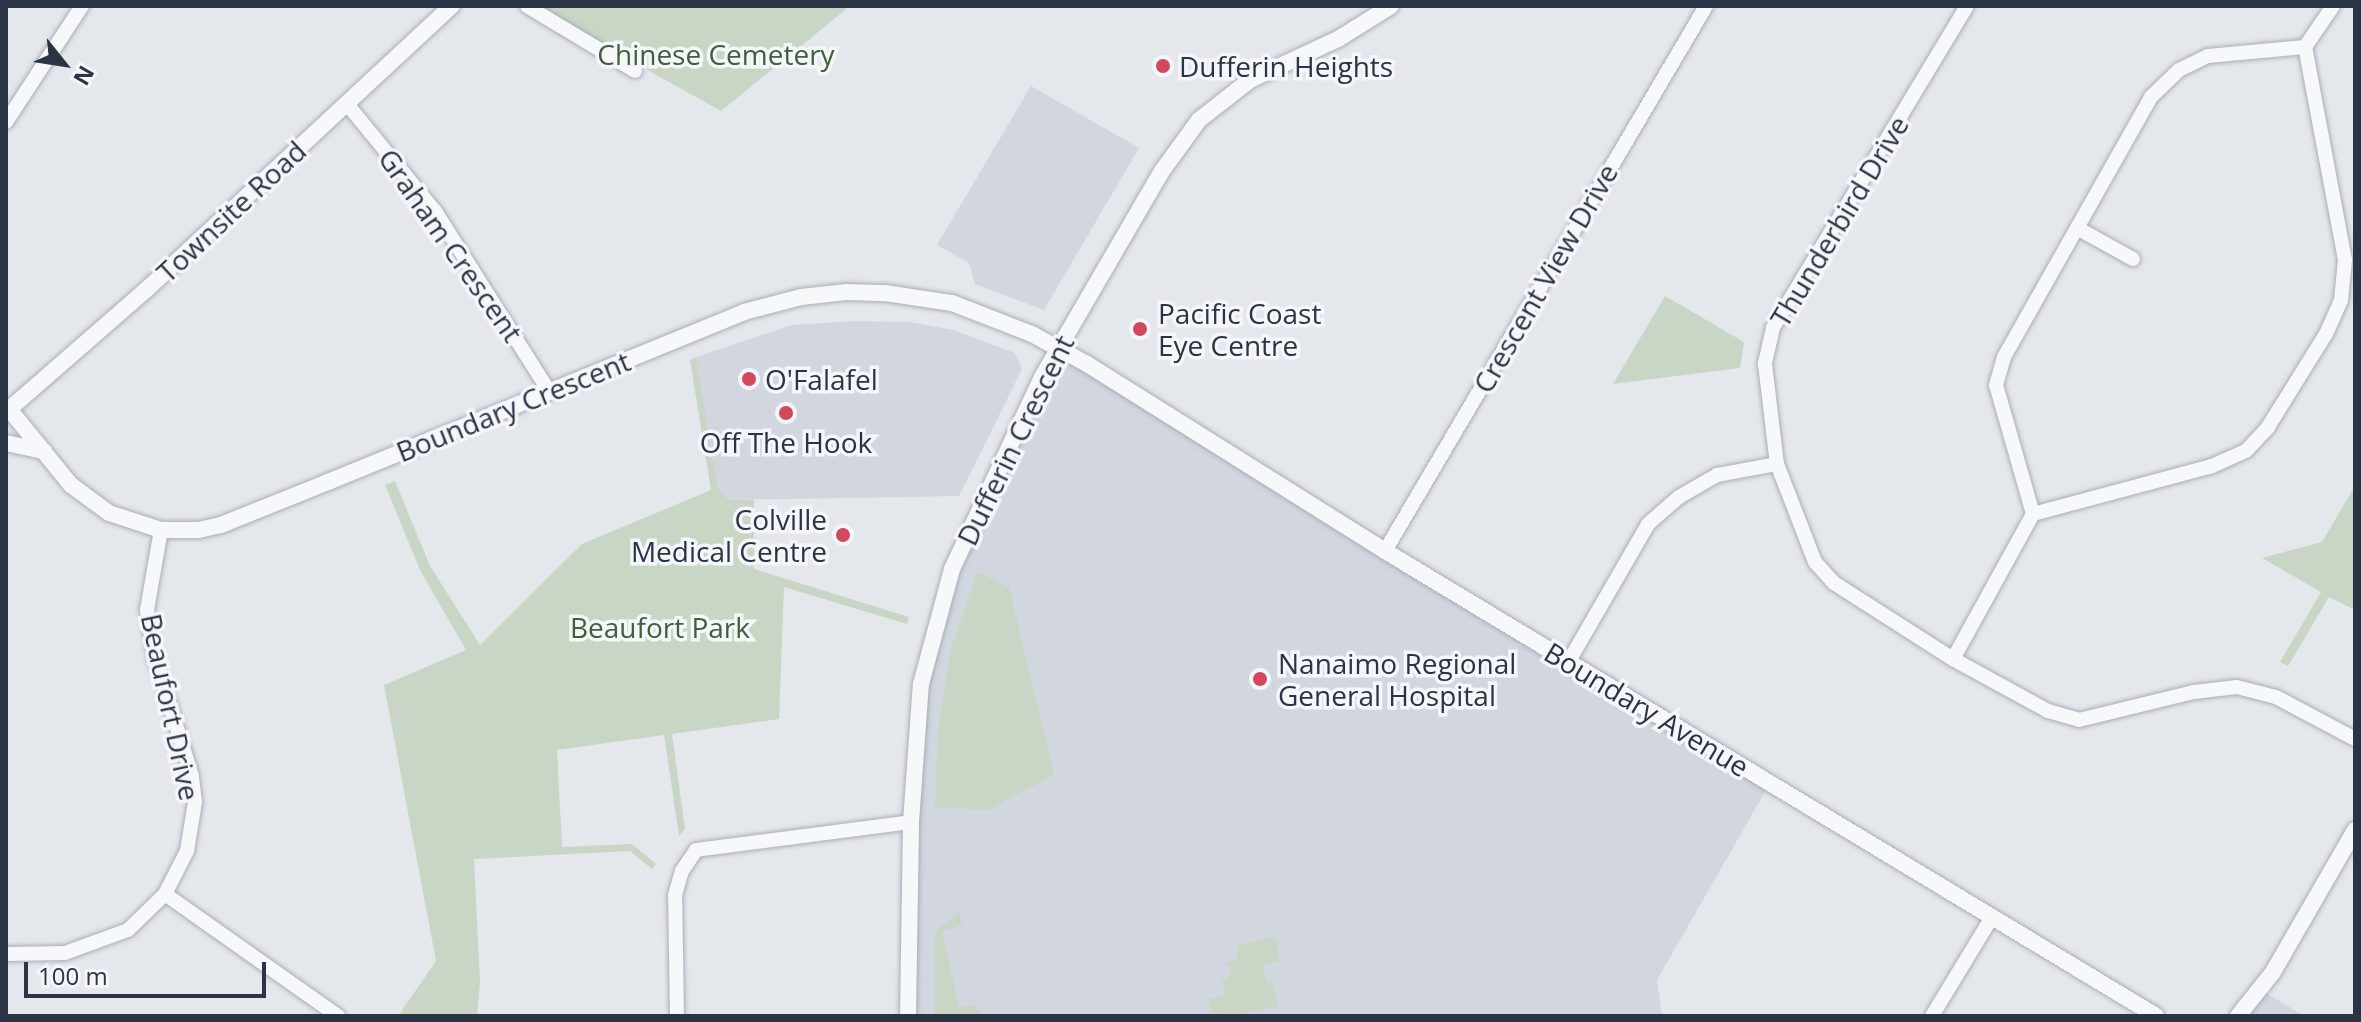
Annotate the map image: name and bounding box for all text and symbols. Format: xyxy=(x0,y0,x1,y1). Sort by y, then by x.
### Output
north arrow xyxy=(24,24,104,104)
park label: Chinese Cemetery xyxy=(597,37,835,71)
place label: Dufferin Heights xyxy=(1179,49,1393,83)
marker: Dufferin Heights xyxy=(1154,57,1172,75)
text: N xyxy=(67,61,102,91)
street label: Thunderbird Drive xyxy=(1763,110,1915,332)
street label: Townsite Road xyxy=(150,133,312,289)
street label: Graham Crescent xyxy=(372,142,530,348)
street label: Crescent View Drive xyxy=(1466,158,1624,398)
place label: Pacific Coast Eye Centre xyxy=(1158,296,1321,362)
marker: Pacific Coast Eye Centre xyxy=(1129,318,1151,340)
street label: Dufferin Crescent xyxy=(950,330,1080,550)
street label: Boundary Crescent xyxy=(391,344,635,468)
place label: O'Falafel xyxy=(765,362,878,396)
marker: O'Falafel xyxy=(740,370,758,388)
marker: Off The Hook xyxy=(777,404,795,422)
place label: Off The Hook xyxy=(700,425,872,459)
place label: Colville Medical Centre xyxy=(631,502,827,568)
marker: Colville Medical Centre xyxy=(834,526,852,544)
park label: Beaufort Park xyxy=(570,610,750,644)
street label: Beaufort Drive xyxy=(135,611,207,803)
street label: Boundary Avenue xyxy=(1539,635,1755,783)
place label: Nanaimo Regional General Hospital xyxy=(1278,646,1516,712)
marker: Nanaimo Regional General Hospital xyxy=(1249,668,1271,690)
scale bar xyxy=(28,946,270,996)
text: 100 m xyxy=(38,959,108,992)

